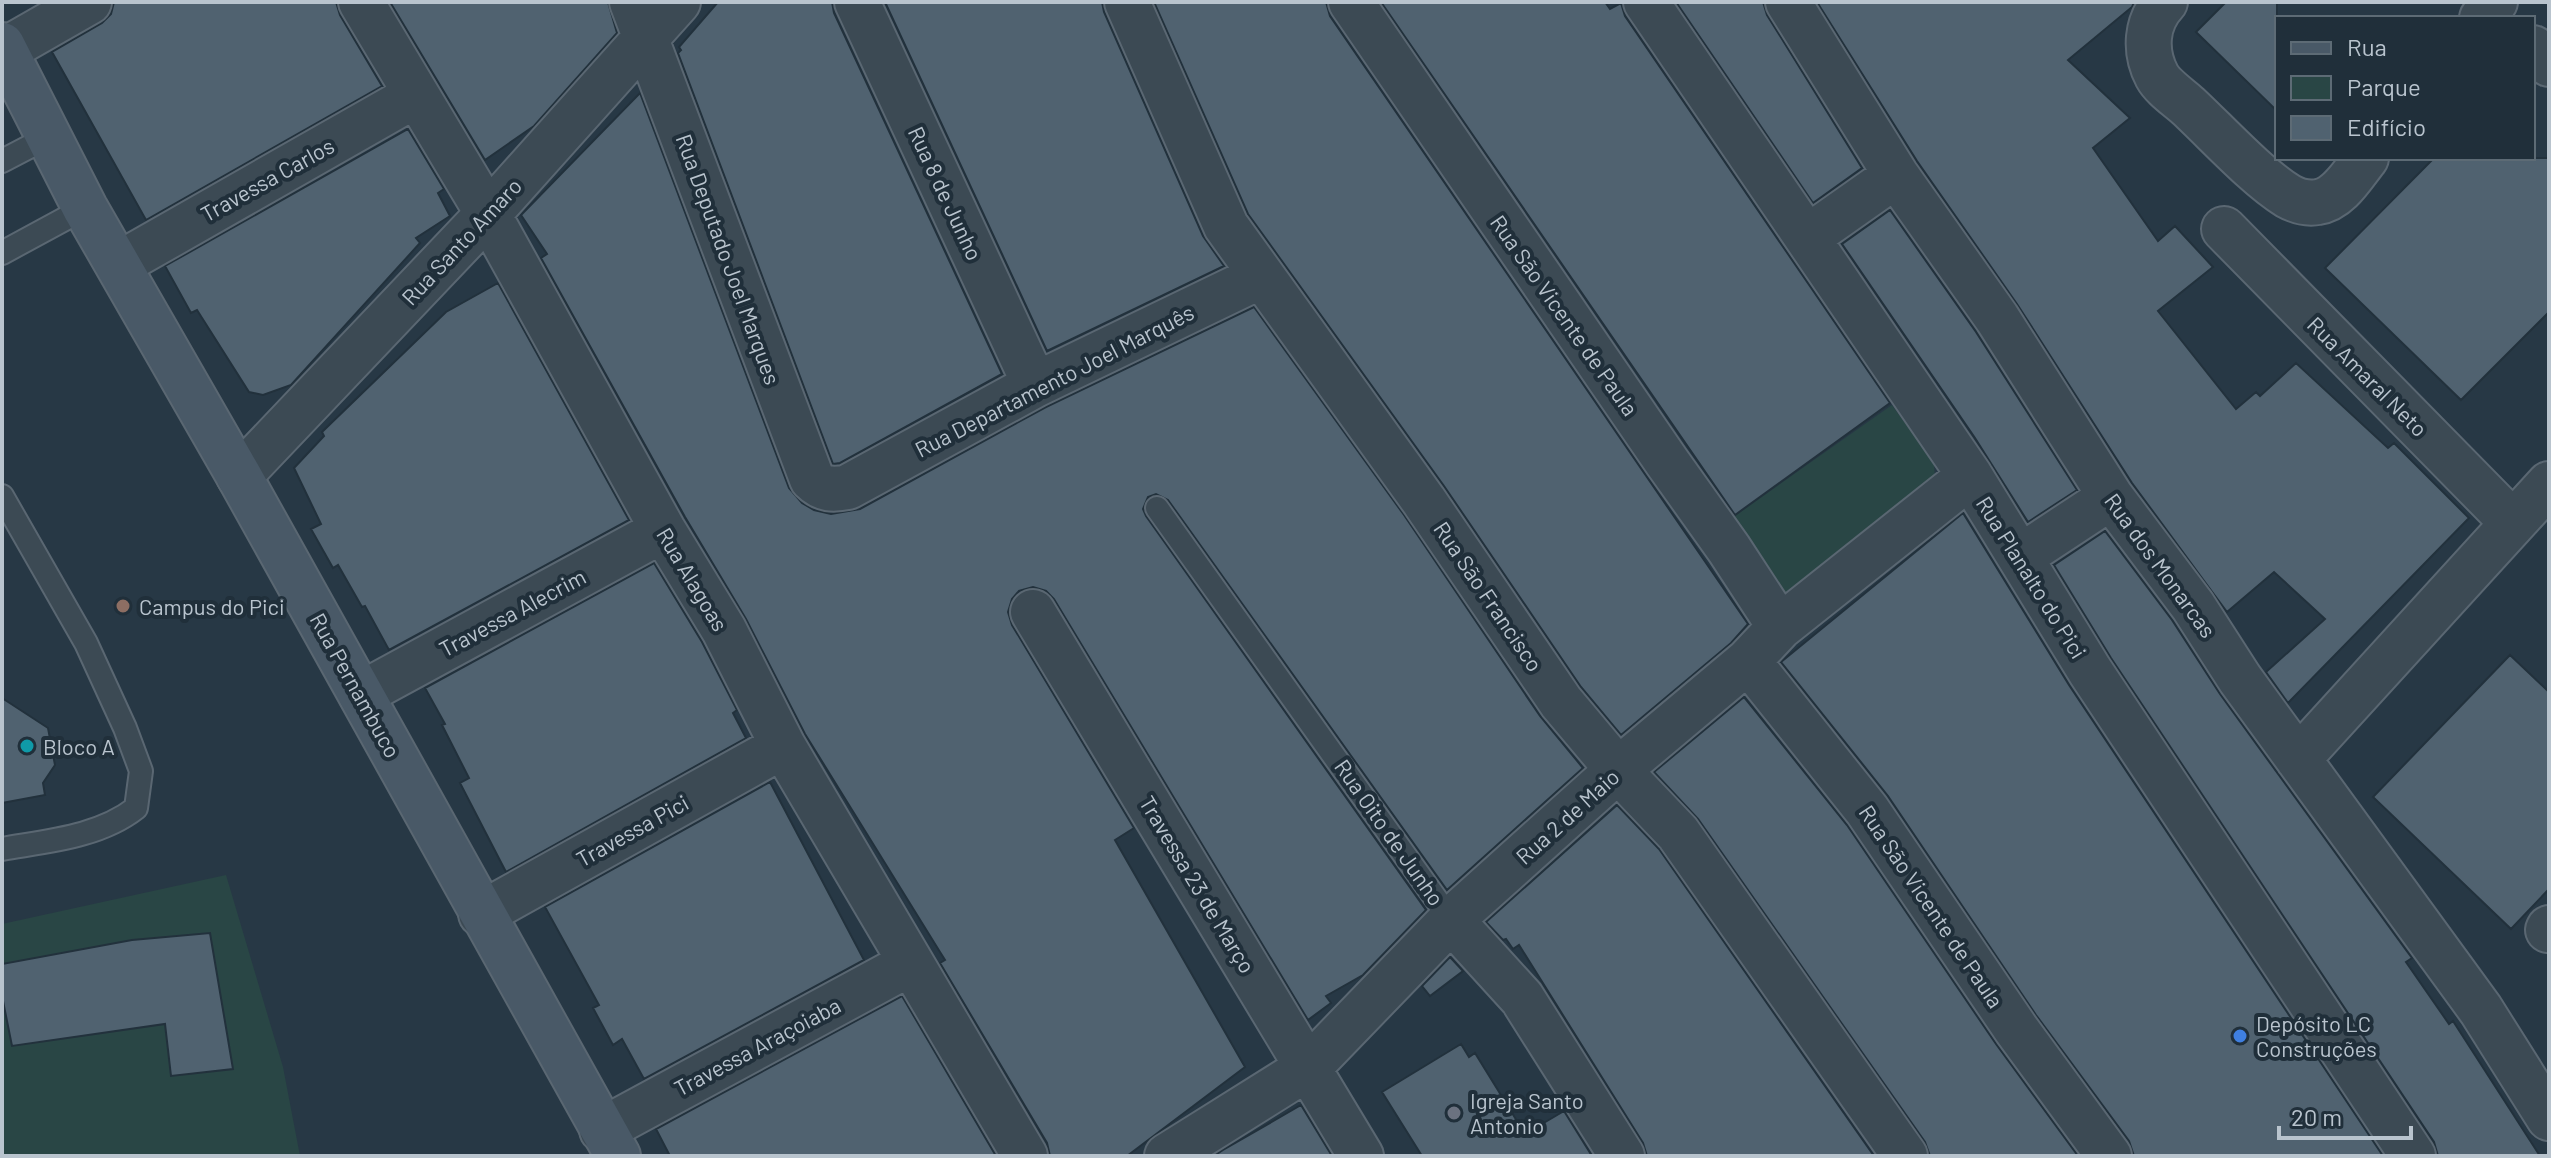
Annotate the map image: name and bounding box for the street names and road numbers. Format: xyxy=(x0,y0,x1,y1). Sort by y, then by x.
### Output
street label: Rua 8 de Junho xyxy=(904,122,988,264)
street label: Rua Deputado Joel Marques xyxy=(672,130,786,388)
street label: Travessa Carlos xyxy=(196,132,338,226)
street label: Rua Santo Amaro xyxy=(396,172,526,310)
street label: Rua São Vicente de Paula xyxy=(1486,210,1644,420)
street label: Rua Departamento Joel Marquês xyxy=(910,298,1198,462)
street label: Rua Amaral Neto xyxy=(2303,311,2433,441)
street label: Rua dos Monarcas xyxy=(2100,488,2222,642)
street label: Rua Planalto do Pici xyxy=(1972,491,2092,663)
street label: Rua São Francisco xyxy=(1429,516,1549,676)
street label: Rua Alagoas xyxy=(652,523,734,635)
street label: Travessa Alecrim xyxy=(434,563,590,661)
street label: Rua Pernambuco xyxy=(305,608,407,762)
street label: Rua Oito de Junho xyxy=(1330,754,1450,910)
street label: Rua 2 de Maio xyxy=(1510,763,1624,869)
street label: Travessa Pici xyxy=(571,789,693,871)
street label: Travessa 23 de Março xyxy=(1135,791,1261,977)
street label: Rua São Vicente de Paula xyxy=(1854,800,2010,1012)
street label: Travessa Araçoiaba xyxy=(669,991,845,1101)

